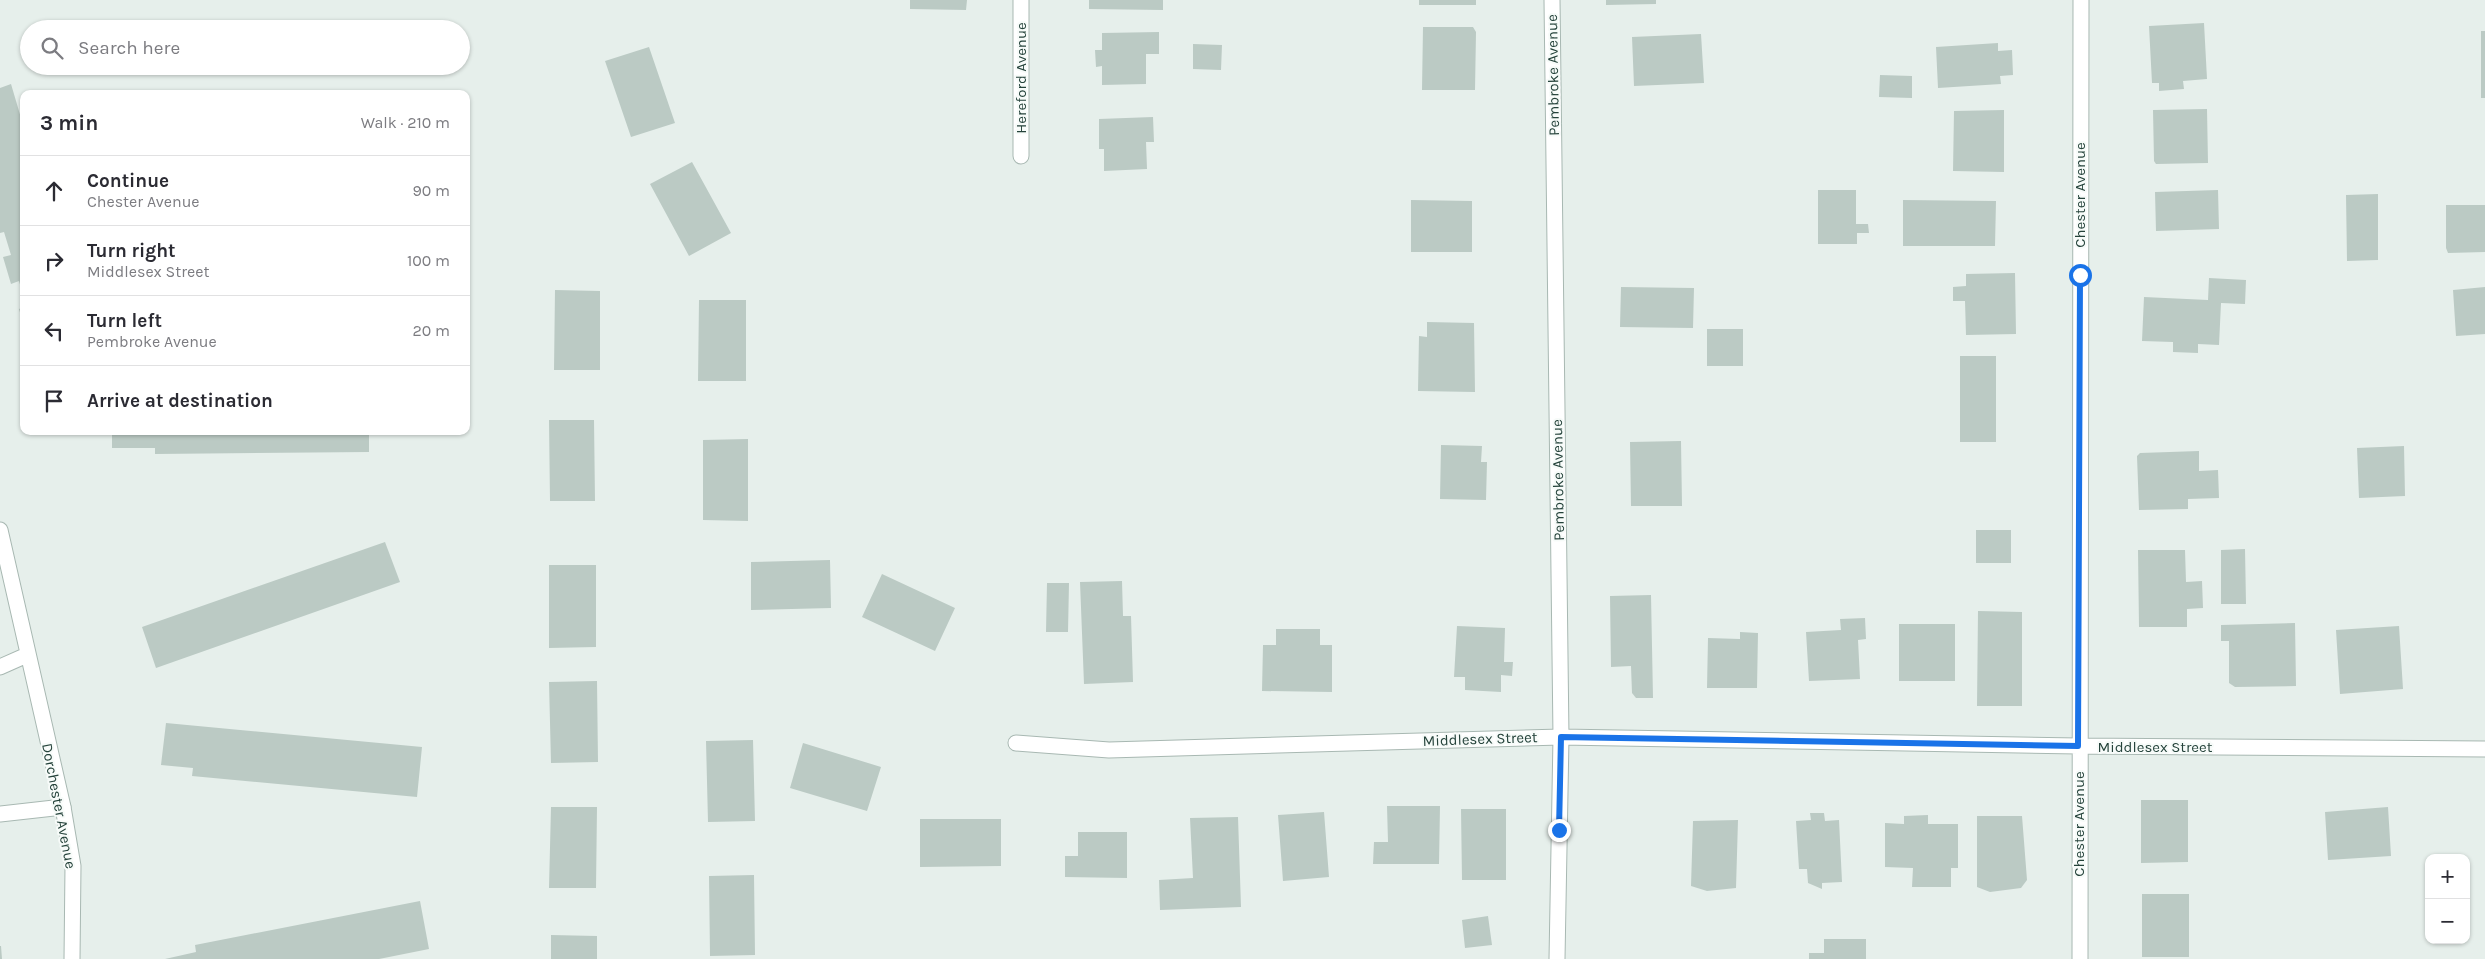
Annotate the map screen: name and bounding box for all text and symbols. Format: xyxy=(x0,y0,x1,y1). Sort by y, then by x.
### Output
street label: Pembroke Avenue xyxy=(1543,14,1563,136)
search box xyxy=(20,20,470,75)
street label: Hereford Avenue xyxy=(1012,22,1030,134)
icon: search xyxy=(38,34,66,62)
text: Search here xyxy=(78,37,180,59)
text: 3 min xyxy=(40,111,98,135)
text: Walk · 210 m xyxy=(361,113,450,132)
street label: Chester Avenue xyxy=(2071,142,2089,248)
text: Continue xyxy=(87,170,169,192)
icon: ahead xyxy=(40,177,68,205)
text: 90 m xyxy=(412,181,450,200)
text: Chester Avenue xyxy=(87,192,200,211)
text: Turn right xyxy=(87,240,176,262)
icon: right xyxy=(40,247,68,275)
text: 100 m xyxy=(407,251,450,270)
text: Middlesex Street xyxy=(87,262,210,281)
route start xyxy=(2069,264,2092,287)
text: Turn left xyxy=(87,310,162,332)
icon: left xyxy=(40,317,68,345)
text: 20 m xyxy=(412,321,450,340)
text: Pembroke Avenue xyxy=(87,332,217,351)
icon: arrive xyxy=(40,387,68,415)
text: Arrive at destination xyxy=(87,390,273,412)
street label: Pembroke Avenue xyxy=(1548,419,1568,541)
street label: Middlesex Street xyxy=(1422,728,1538,750)
street label: Middlesex Street xyxy=(2098,738,2213,756)
street label: Dorchester Avenue xyxy=(38,742,80,870)
street label: Chester Avenue xyxy=(2070,771,2088,877)
route end xyxy=(1548,819,1571,842)
map controls xyxy=(2425,854,2470,944)
button: + xyxy=(2425,854,2470,899)
button: − xyxy=(2425,899,2470,944)

